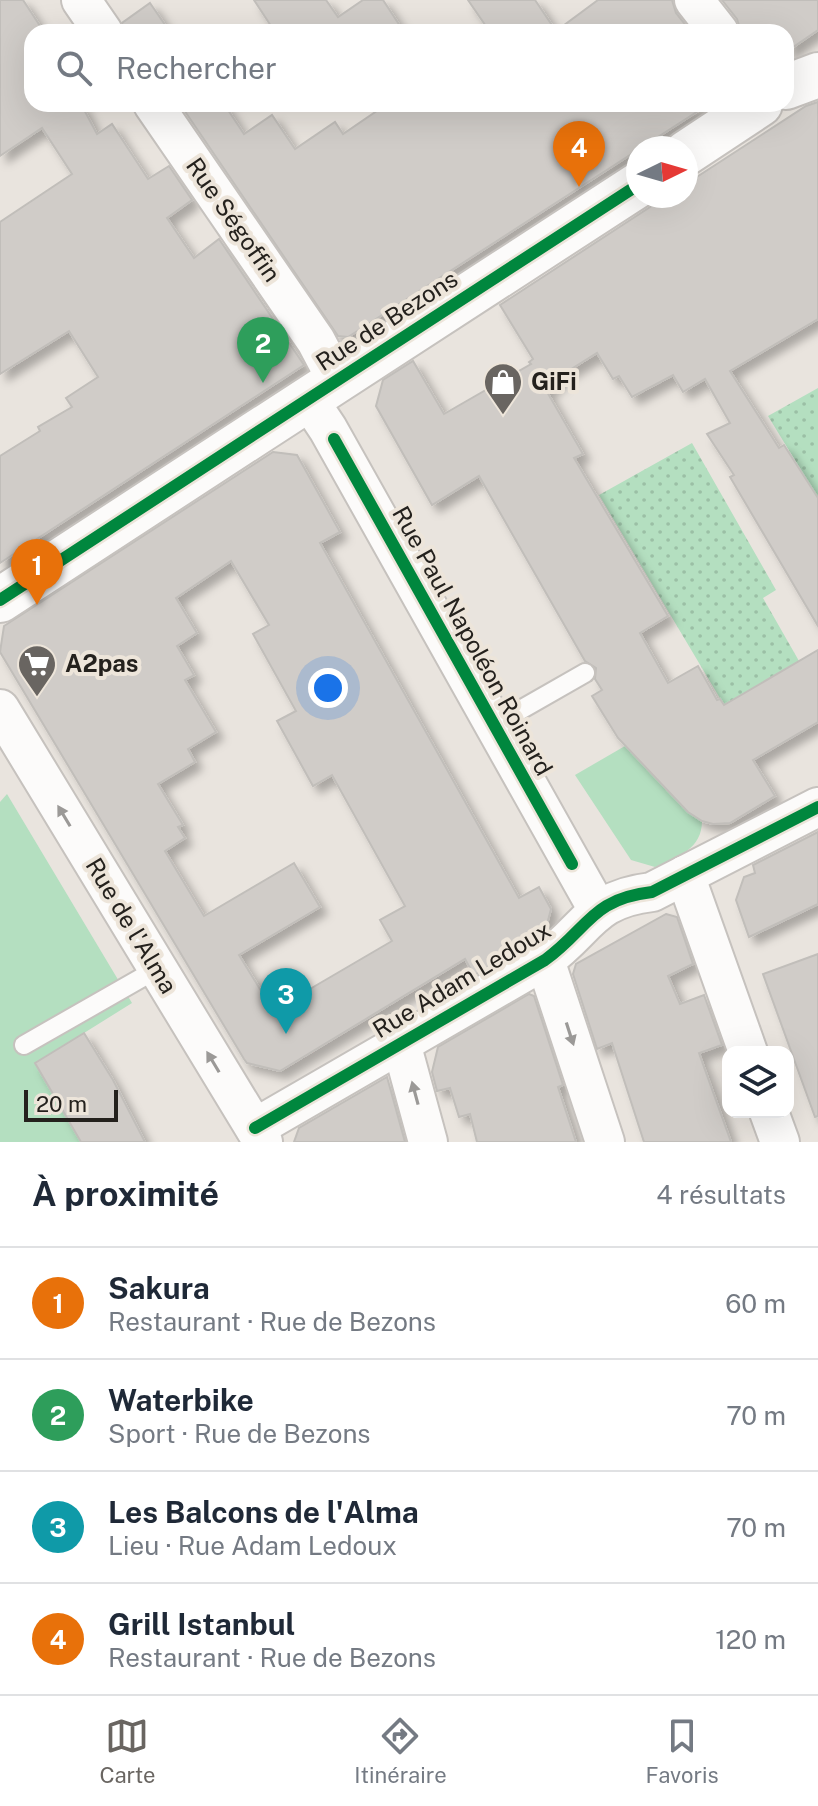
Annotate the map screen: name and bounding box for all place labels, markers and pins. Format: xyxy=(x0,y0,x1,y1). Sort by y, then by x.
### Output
pin: 4 xyxy=(553,121,605,187)
pin: 2 xyxy=(237,317,289,383)
shop icon: GiFi xyxy=(482,361,524,416)
place label: GiFi xyxy=(531,367,577,395)
pin: 1 xyxy=(11,539,63,605)
supermarket icon: A2pas xyxy=(16,643,58,698)
place label: A2pas xyxy=(65,649,138,677)
pin: 3 xyxy=(260,968,312,1034)

